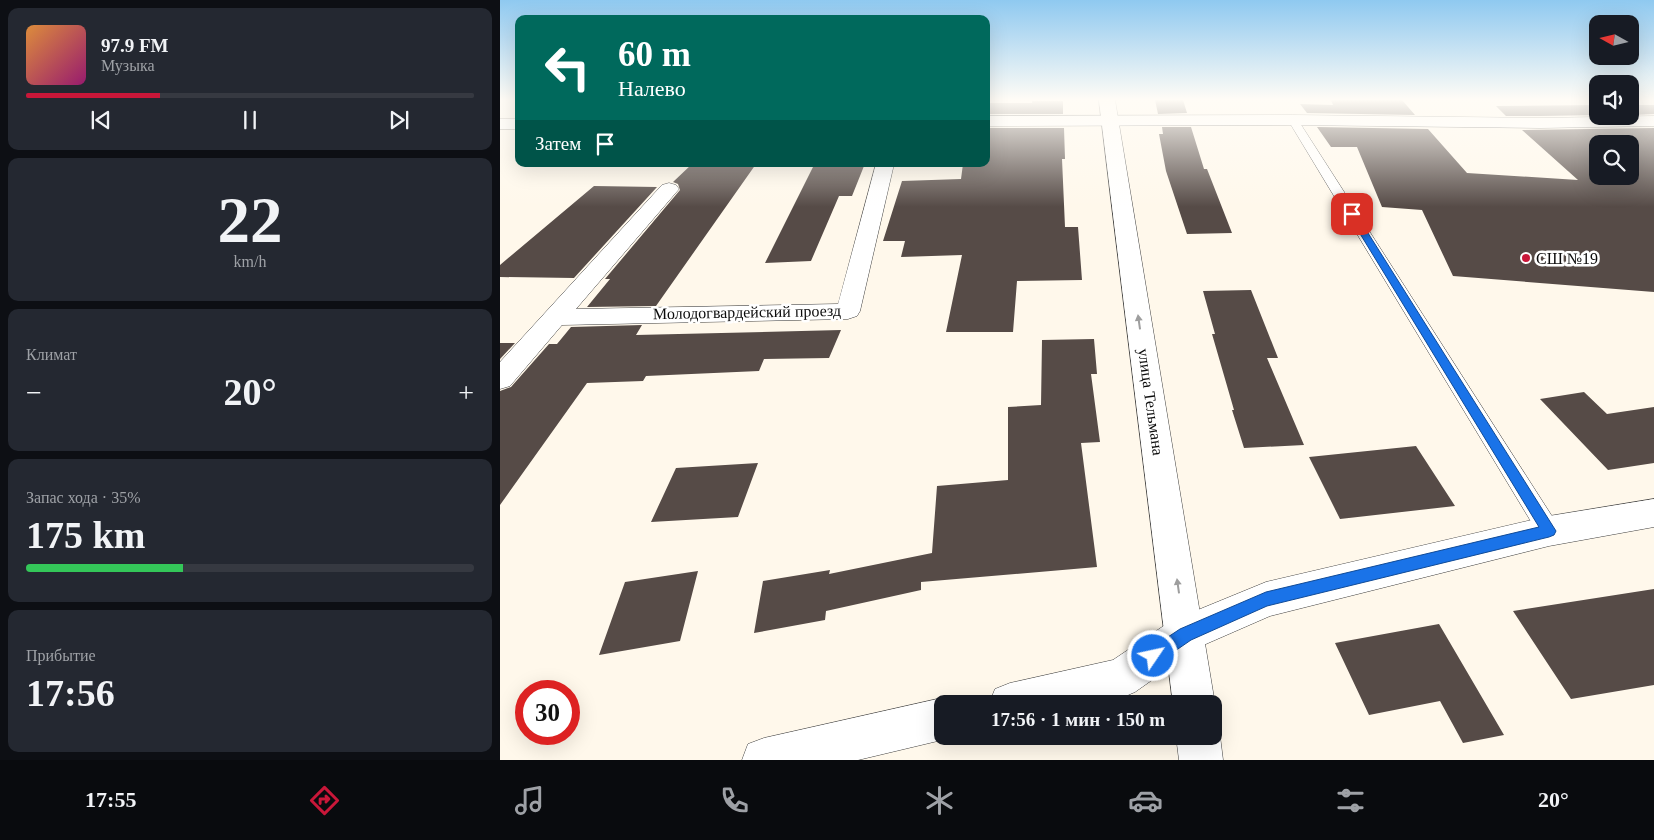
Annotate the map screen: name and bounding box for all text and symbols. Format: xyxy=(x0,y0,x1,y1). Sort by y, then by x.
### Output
north arrow xyxy=(1589,15,1639,65)
map controls xyxy=(1589,15,1639,185)
text: 97.9 FM xyxy=(101,35,169,56)
icon: left xyxy=(535,35,600,100)
text: 60 m xyxy=(618,35,691,74)
text: Музыка xyxy=(101,57,155,74)
button: sound xyxy=(1589,75,1639,125)
text: Налево xyxy=(618,76,686,101)
icon: previous xyxy=(87,106,115,134)
icon: pause xyxy=(236,106,264,134)
icon: next xyxy=(385,106,413,134)
icon: arrive xyxy=(591,130,619,158)
text: Затем xyxy=(535,133,581,154)
button: search xyxy=(1589,135,1639,185)
text: 22 xyxy=(218,184,283,256)
pin xyxy=(1331,193,1373,235)
icon: arrive xyxy=(1338,200,1366,228)
place label: СШ №19 xyxy=(1536,250,1598,267)
marker: СШ №19 xyxy=(1520,252,1532,264)
text: km/h xyxy=(234,253,266,270)
street label: Молодогвардейский проезд xyxy=(653,302,841,323)
one-way arrow xyxy=(1135,313,1143,329)
text: Климат xyxy=(26,346,77,363)
street label: улица Тельмана xyxy=(1134,347,1167,457)
text: 20° xyxy=(223,371,277,413)
text: − xyxy=(26,377,42,408)
text: + xyxy=(458,377,474,408)
text: Запас хода · 35% xyxy=(26,489,141,506)
text: 175 km xyxy=(26,514,145,556)
one-way arrow xyxy=(1174,578,1182,594)
position arrow xyxy=(1126,629,1178,681)
text: Прибытие xyxy=(26,647,96,664)
text: 17:56 xyxy=(26,672,115,714)
speed limit sign: 30 xyxy=(515,680,580,745)
text: 17:56 · 1 мин · 150 m xyxy=(991,709,1165,730)
icon: directions xyxy=(307,783,342,818)
icon: music xyxy=(512,783,547,818)
icon: phone xyxy=(717,783,752,818)
icon: climate xyxy=(922,783,957,818)
icon: car xyxy=(1128,783,1163,818)
icon: filters xyxy=(1333,783,1368,818)
text: 17:55 xyxy=(85,787,136,812)
text: 20° xyxy=(1538,787,1569,812)

